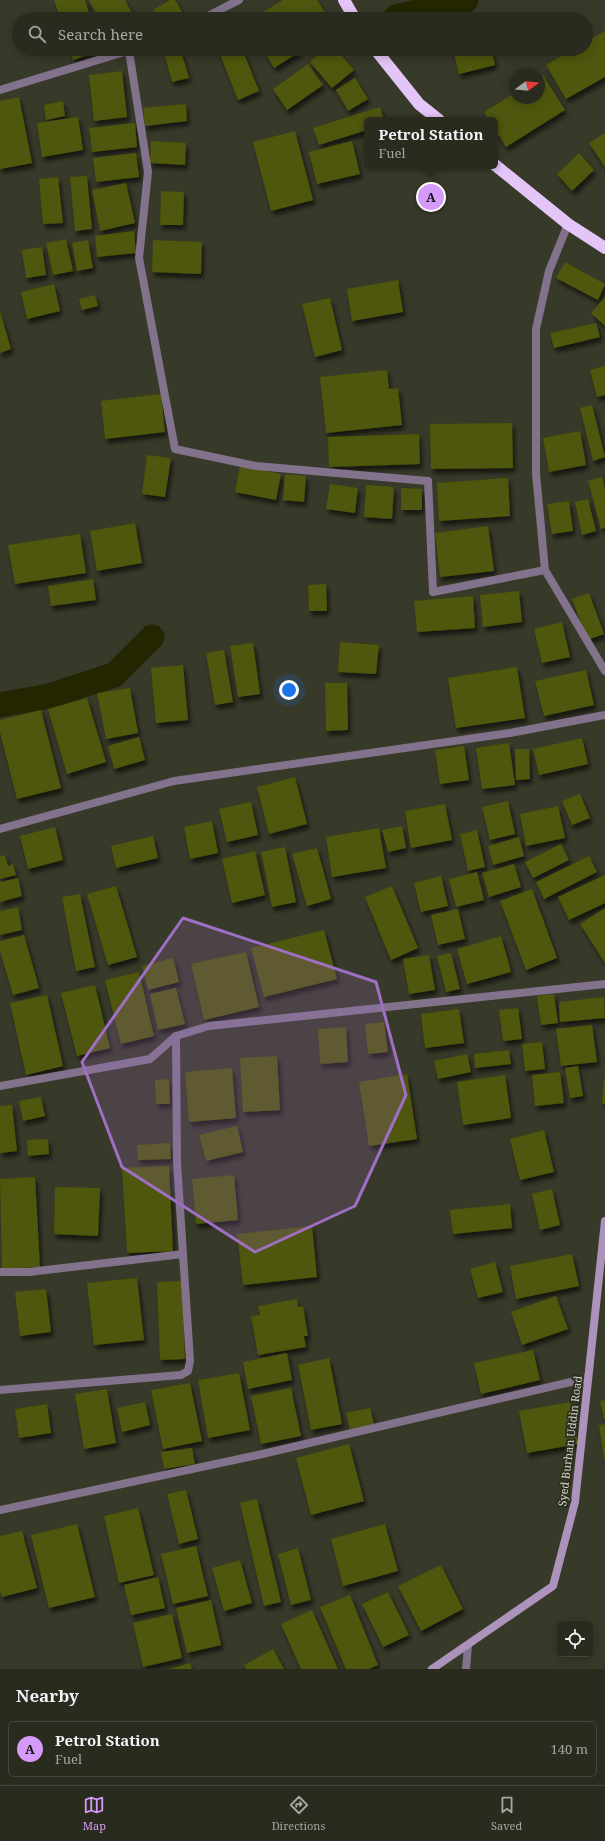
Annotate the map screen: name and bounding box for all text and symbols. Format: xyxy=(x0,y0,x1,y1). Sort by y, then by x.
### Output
search box xyxy=(12,12,593,56)
icon: search xyxy=(26,23,48,45)
text: Search here xyxy=(58,24,143,44)
north arrow xyxy=(509,68,545,104)
popup xyxy=(364,117,498,169)
text: Petrol Station xyxy=(379,124,483,144)
text: Fuel xyxy=(379,144,406,162)
pin: A xyxy=(418,182,444,212)
your location xyxy=(279,680,299,700)
street label: Syed Burhan Uddin Road xyxy=(554,1375,585,1507)
map controls xyxy=(557,1621,593,1657)
button: locate xyxy=(557,1621,593,1657)
text: Nearby xyxy=(16,1684,79,1707)
text: Petrol Station xyxy=(55,1730,160,1750)
text: A xyxy=(25,1740,35,1758)
text: 140 m xyxy=(551,1740,588,1758)
text: Fuel xyxy=(55,1750,82,1768)
tab: Map xyxy=(83,1794,106,1833)
tab: Directions xyxy=(272,1794,325,1833)
tab: Saved xyxy=(491,1794,522,1833)

